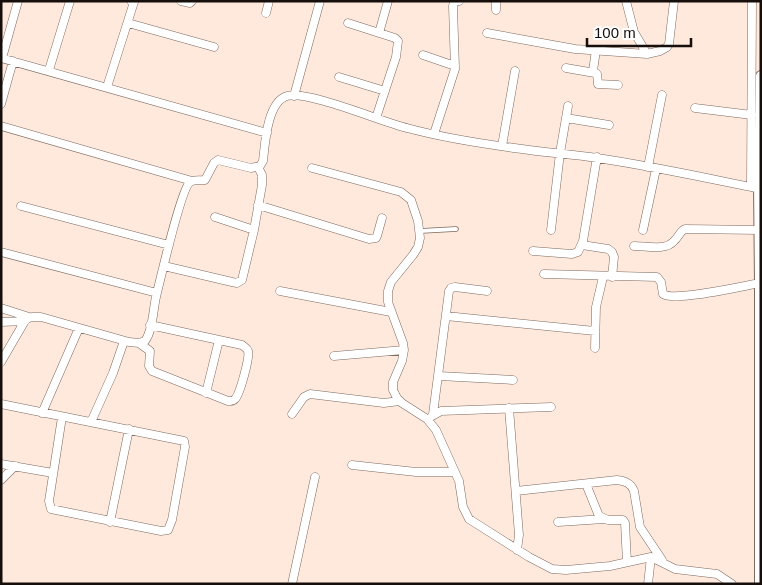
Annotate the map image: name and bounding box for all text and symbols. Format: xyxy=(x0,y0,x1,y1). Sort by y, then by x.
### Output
scale bar xyxy=(587,15,691,47)
text: 100 m xyxy=(594,24,636,41)

